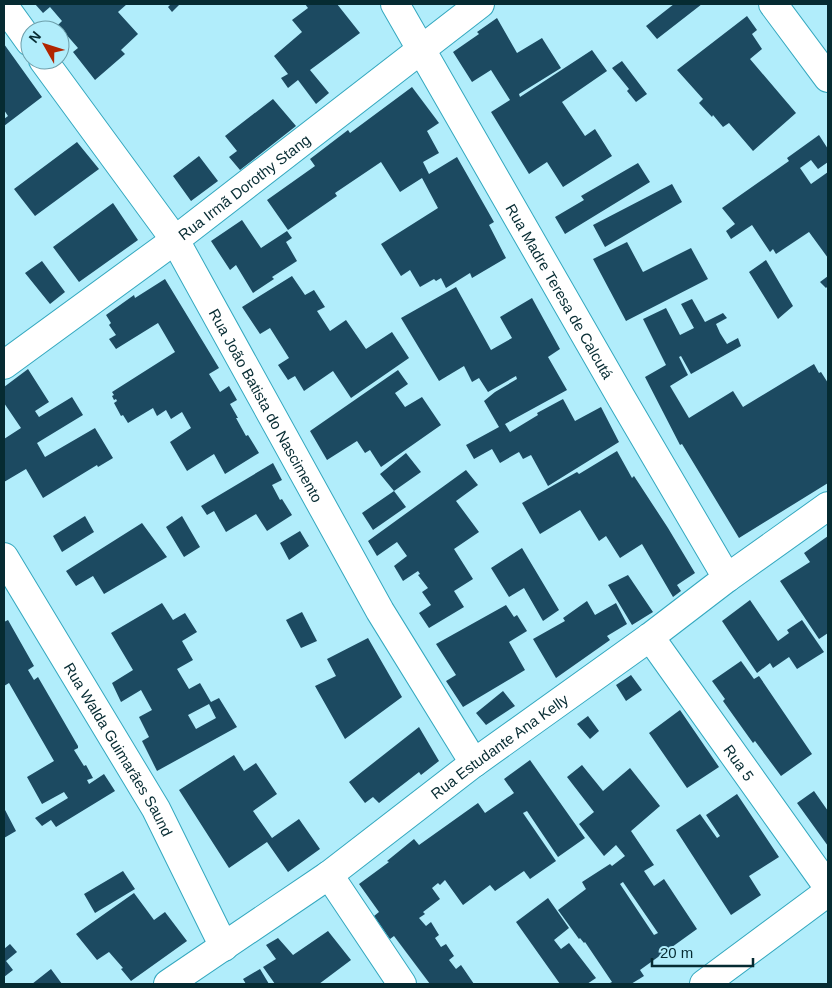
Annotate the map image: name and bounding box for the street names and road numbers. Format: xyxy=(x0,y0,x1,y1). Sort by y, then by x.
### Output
street label: Rua Irmã Dorothy Stang xyxy=(175,130,313,243)
street label: Rua Madre Teresa de Calcutá xyxy=(503,200,617,382)
street label: Rua João Batista do Nascimento xyxy=(206,305,327,505)
street label: Rua Walda Guimarães Saund xyxy=(61,659,176,839)
street label: Rua Estudante Ana Kelly xyxy=(427,690,572,802)
street label: Rua 5 xyxy=(721,741,758,784)

